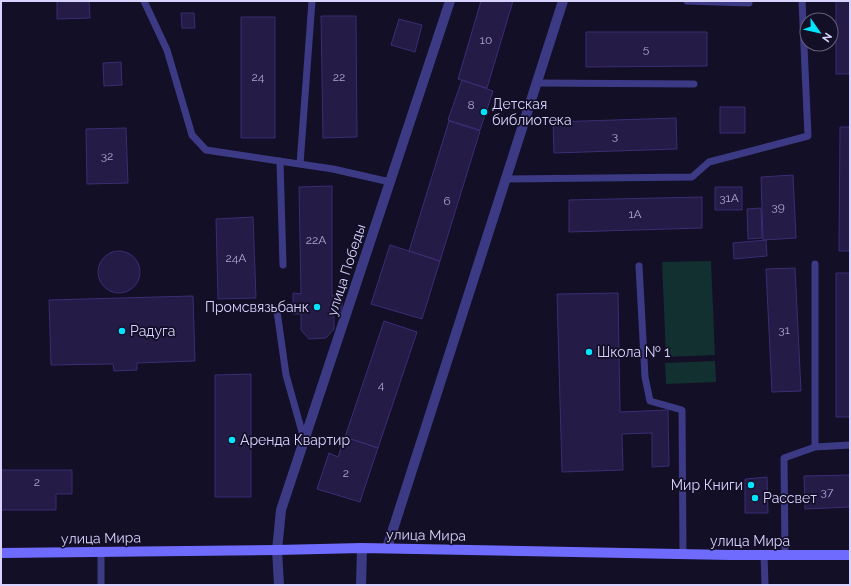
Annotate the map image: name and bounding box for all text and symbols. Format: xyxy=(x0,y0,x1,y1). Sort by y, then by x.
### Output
north arrow xyxy=(799,12,839,52)
text: N xyxy=(819,30,835,44)
house number: 10 xyxy=(480,33,492,47)
house number: 5 xyxy=(643,42,650,56)
house number: 24 xyxy=(252,70,265,84)
house number: 22 xyxy=(333,70,345,84)
place label: Детская библиотека xyxy=(492,96,572,128)
house number: 8 xyxy=(467,98,475,112)
marker: Детская библиотека xyxy=(479,107,489,117)
house number: 3 xyxy=(612,129,618,143)
house number: 32 xyxy=(101,149,113,163)
house number: 31А xyxy=(719,191,739,205)
house number: 6 xyxy=(443,194,451,208)
house number: 39 xyxy=(771,200,785,214)
house number: 1А xyxy=(628,207,642,221)
street label: улица Победы xyxy=(324,222,368,318)
house number: 22А xyxy=(306,233,326,247)
house number: 24А xyxy=(226,251,246,265)
place label: Промсвязьбанк xyxy=(205,299,309,315)
marker: Промсвязьбанк xyxy=(312,302,322,312)
place label: Радуга xyxy=(130,323,175,339)
house number: 31 xyxy=(778,323,790,337)
marker: Радуга xyxy=(117,326,127,336)
place label: Школа № 1 xyxy=(597,344,670,360)
marker: Школа № 1 xyxy=(584,347,594,357)
house number: 4 xyxy=(378,378,385,392)
place label: Аренда Квартир xyxy=(240,432,350,448)
marker: Аренда Квартир xyxy=(227,435,237,445)
house number: 2 xyxy=(343,466,349,480)
house number: 2 xyxy=(34,475,40,489)
place label: Мир Книги xyxy=(671,477,743,493)
marker: Мир Книги xyxy=(746,480,756,490)
house number: 37 xyxy=(821,485,834,499)
place label: Рассвет xyxy=(763,490,817,506)
marker: Рассвет xyxy=(750,493,760,503)
street label: улица Мира xyxy=(386,526,466,544)
street label: улица Мира xyxy=(61,529,141,547)
street label: улица Мира xyxy=(710,533,790,549)

